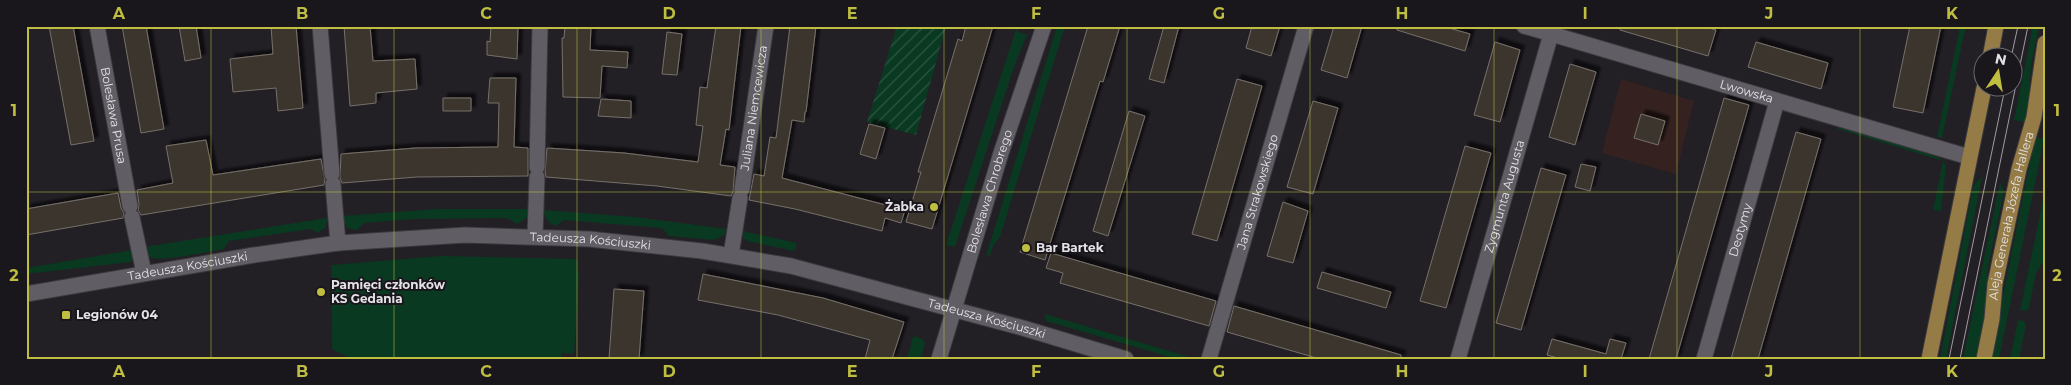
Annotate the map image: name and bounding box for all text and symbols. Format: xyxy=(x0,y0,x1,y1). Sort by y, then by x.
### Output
text: A xyxy=(112,4,126,23)
text: B xyxy=(296,4,308,23)
text: C xyxy=(480,4,492,23)
text: D xyxy=(662,4,676,23)
text: E xyxy=(847,4,857,23)
text: F xyxy=(1031,4,1041,23)
text: G xyxy=(1213,4,1225,23)
text: H xyxy=(1396,4,1408,23)
text: I xyxy=(1582,4,1588,23)
text: J xyxy=(1764,4,1773,23)
text: K xyxy=(1946,4,1959,23)
street label: Juliana Niemcewicza xyxy=(737,44,770,172)
north arrow xyxy=(1974,48,2024,98)
text: N xyxy=(1993,49,2008,69)
street label: Bolesława Prusa xyxy=(98,66,130,165)
street label: Lwowska xyxy=(1718,76,1775,106)
text: 1 xyxy=(11,101,17,120)
text: 1 xyxy=(2054,101,2060,120)
street label: Bolesława Chrobrego xyxy=(963,128,1015,255)
street label: Aleja Generała Józefa Hallera xyxy=(1986,129,2036,301)
street label: Jana Strakowskiego xyxy=(1233,132,1281,252)
street label: Zygmunta Augusta xyxy=(1481,138,1527,255)
place label: Żabka xyxy=(885,199,924,214)
marker: Żabka xyxy=(928,201,940,213)
street label: Deotymy xyxy=(1725,201,1755,258)
street label: Tadeusza Kościuszki xyxy=(530,229,652,253)
place label: Bar Bartek xyxy=(1036,240,1104,255)
marker: Bar Bartek xyxy=(1020,242,1032,254)
street label: Tadeusza Kościuszki xyxy=(126,248,249,283)
text: 2 xyxy=(9,266,19,285)
text: 2 xyxy=(2052,266,2062,285)
place label: Pamięci członków KS Gedania xyxy=(331,277,446,306)
marker: Pamięci członków KS Gedania xyxy=(315,286,327,298)
street label: Tadeusza Kościuszki xyxy=(926,295,1048,341)
place label: Legionów 04 xyxy=(76,307,158,322)
marker: Legionów 04 xyxy=(60,309,72,321)
text: A xyxy=(112,362,126,381)
text: B xyxy=(296,362,308,381)
text: C xyxy=(480,362,492,381)
text: D xyxy=(662,362,676,381)
text: E xyxy=(847,362,857,381)
text: F xyxy=(1031,362,1041,381)
text: G xyxy=(1213,362,1225,381)
text: H xyxy=(1396,362,1408,381)
text: I xyxy=(1582,362,1588,381)
text: J xyxy=(1764,362,1773,381)
text: K xyxy=(1946,362,1959,381)

